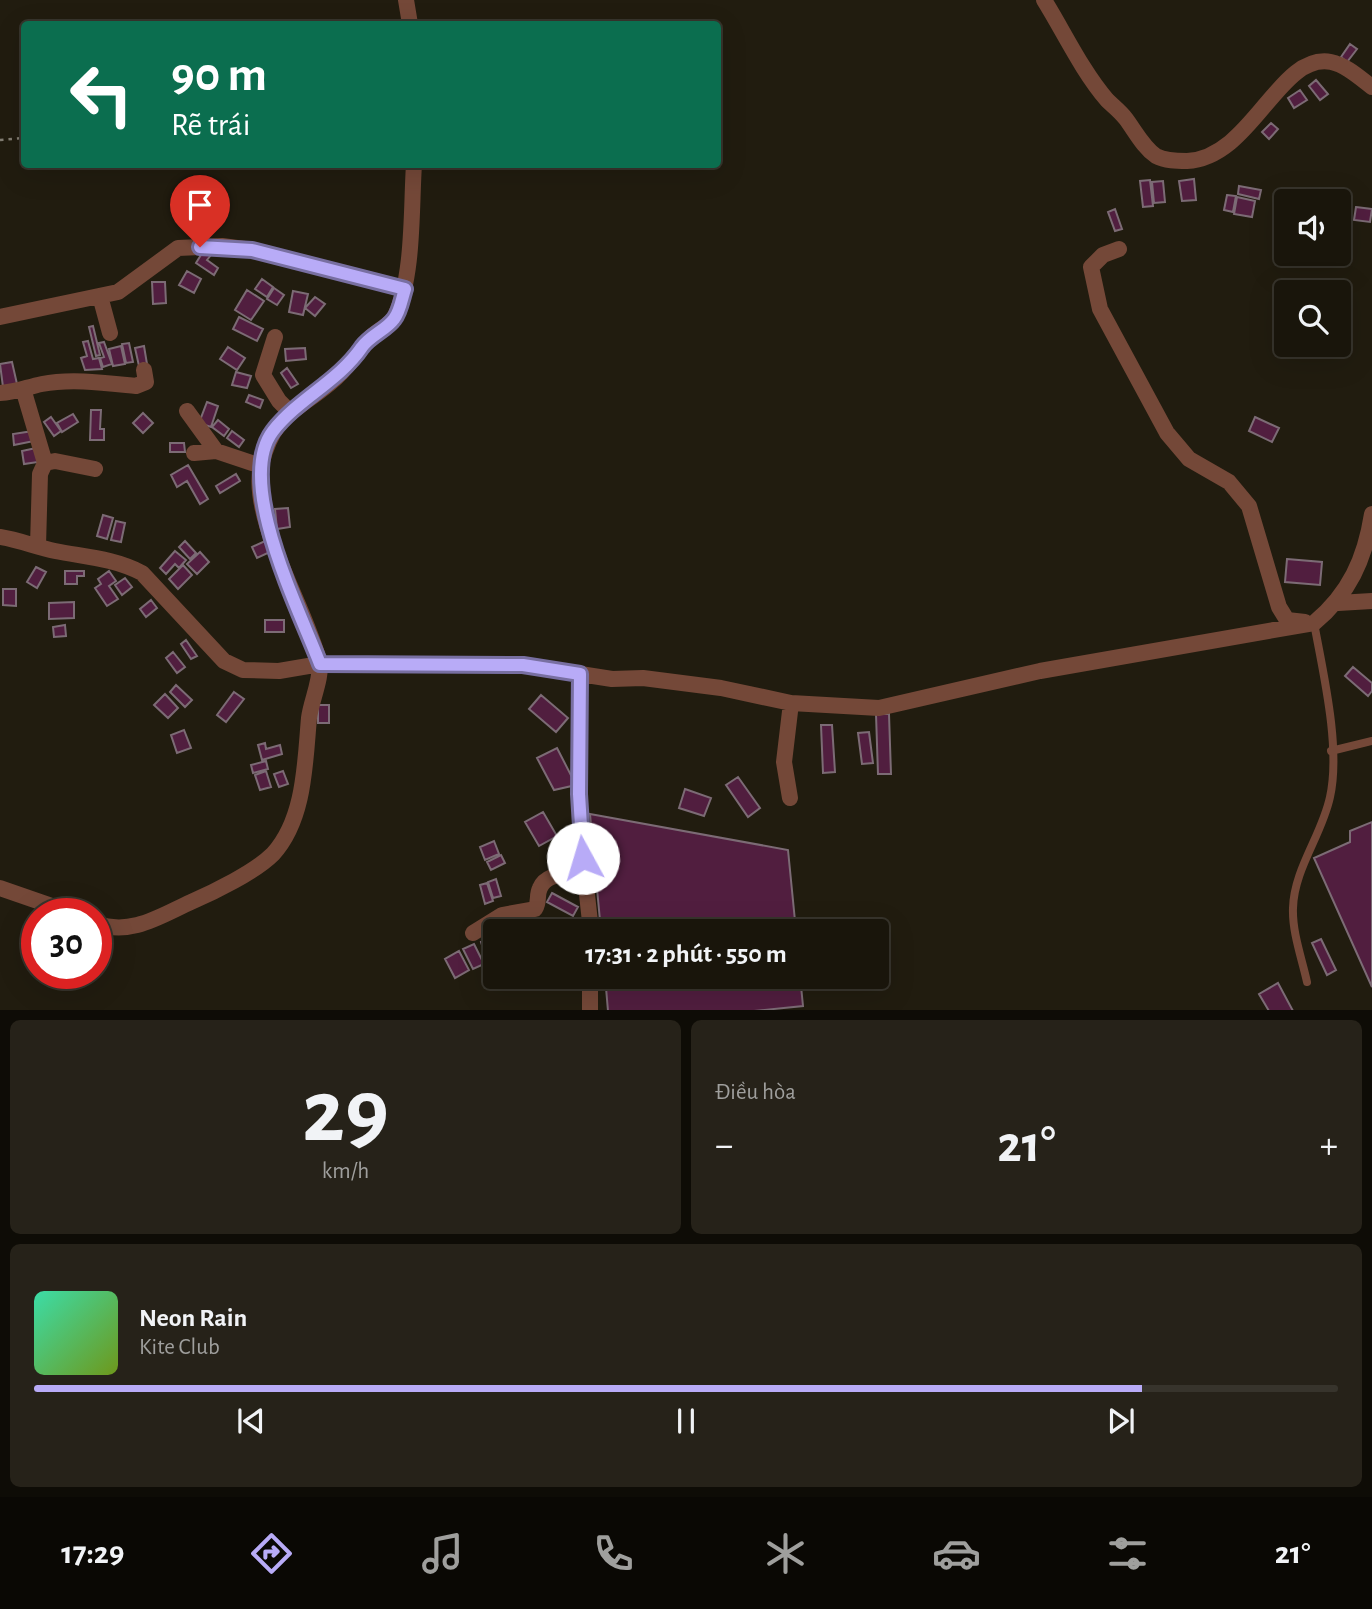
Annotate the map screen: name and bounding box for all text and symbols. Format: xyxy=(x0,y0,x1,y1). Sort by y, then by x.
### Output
icon: left xyxy=(56,49,147,140)
text: 90 m xyxy=(171,51,267,100)
text: Rẽ trái xyxy=(171,109,250,141)
pin xyxy=(170,175,230,247)
icon: arrive xyxy=(181,186,219,224)
map controls xyxy=(1274,189,1351,357)
button: sound xyxy=(1274,189,1351,266)
button: search xyxy=(1274,280,1351,357)
position arrow xyxy=(546,821,620,895)
speed limit sign: 30 xyxy=(21,898,112,989)
text: 17:31 · 2 phút · 550 m xyxy=(585,941,787,967)
text: 29 xyxy=(302,1067,389,1158)
text: Điều hòa xyxy=(715,1081,796,1104)
text: 21° xyxy=(997,1119,1056,1171)
text: − xyxy=(715,1127,733,1165)
text: + xyxy=(1320,1127,1338,1165)
text: km/h xyxy=(322,1160,369,1183)
text: Neon Rain xyxy=(139,1305,247,1331)
text: Kite Club xyxy=(139,1336,220,1359)
icon: previous xyxy=(232,1402,270,1440)
icon: pause xyxy=(667,1402,705,1440)
icon: next xyxy=(1102,1402,1140,1440)
icon: directions xyxy=(247,1529,296,1578)
icon: music xyxy=(418,1529,467,1578)
icon: phone xyxy=(589,1529,638,1578)
icon: climate xyxy=(761,1529,810,1578)
icon: car xyxy=(932,1529,981,1578)
icon: filters xyxy=(1103,1529,1152,1578)
text: 17:29 xyxy=(61,1537,124,1569)
text: 21° xyxy=(1275,1537,1311,1569)

